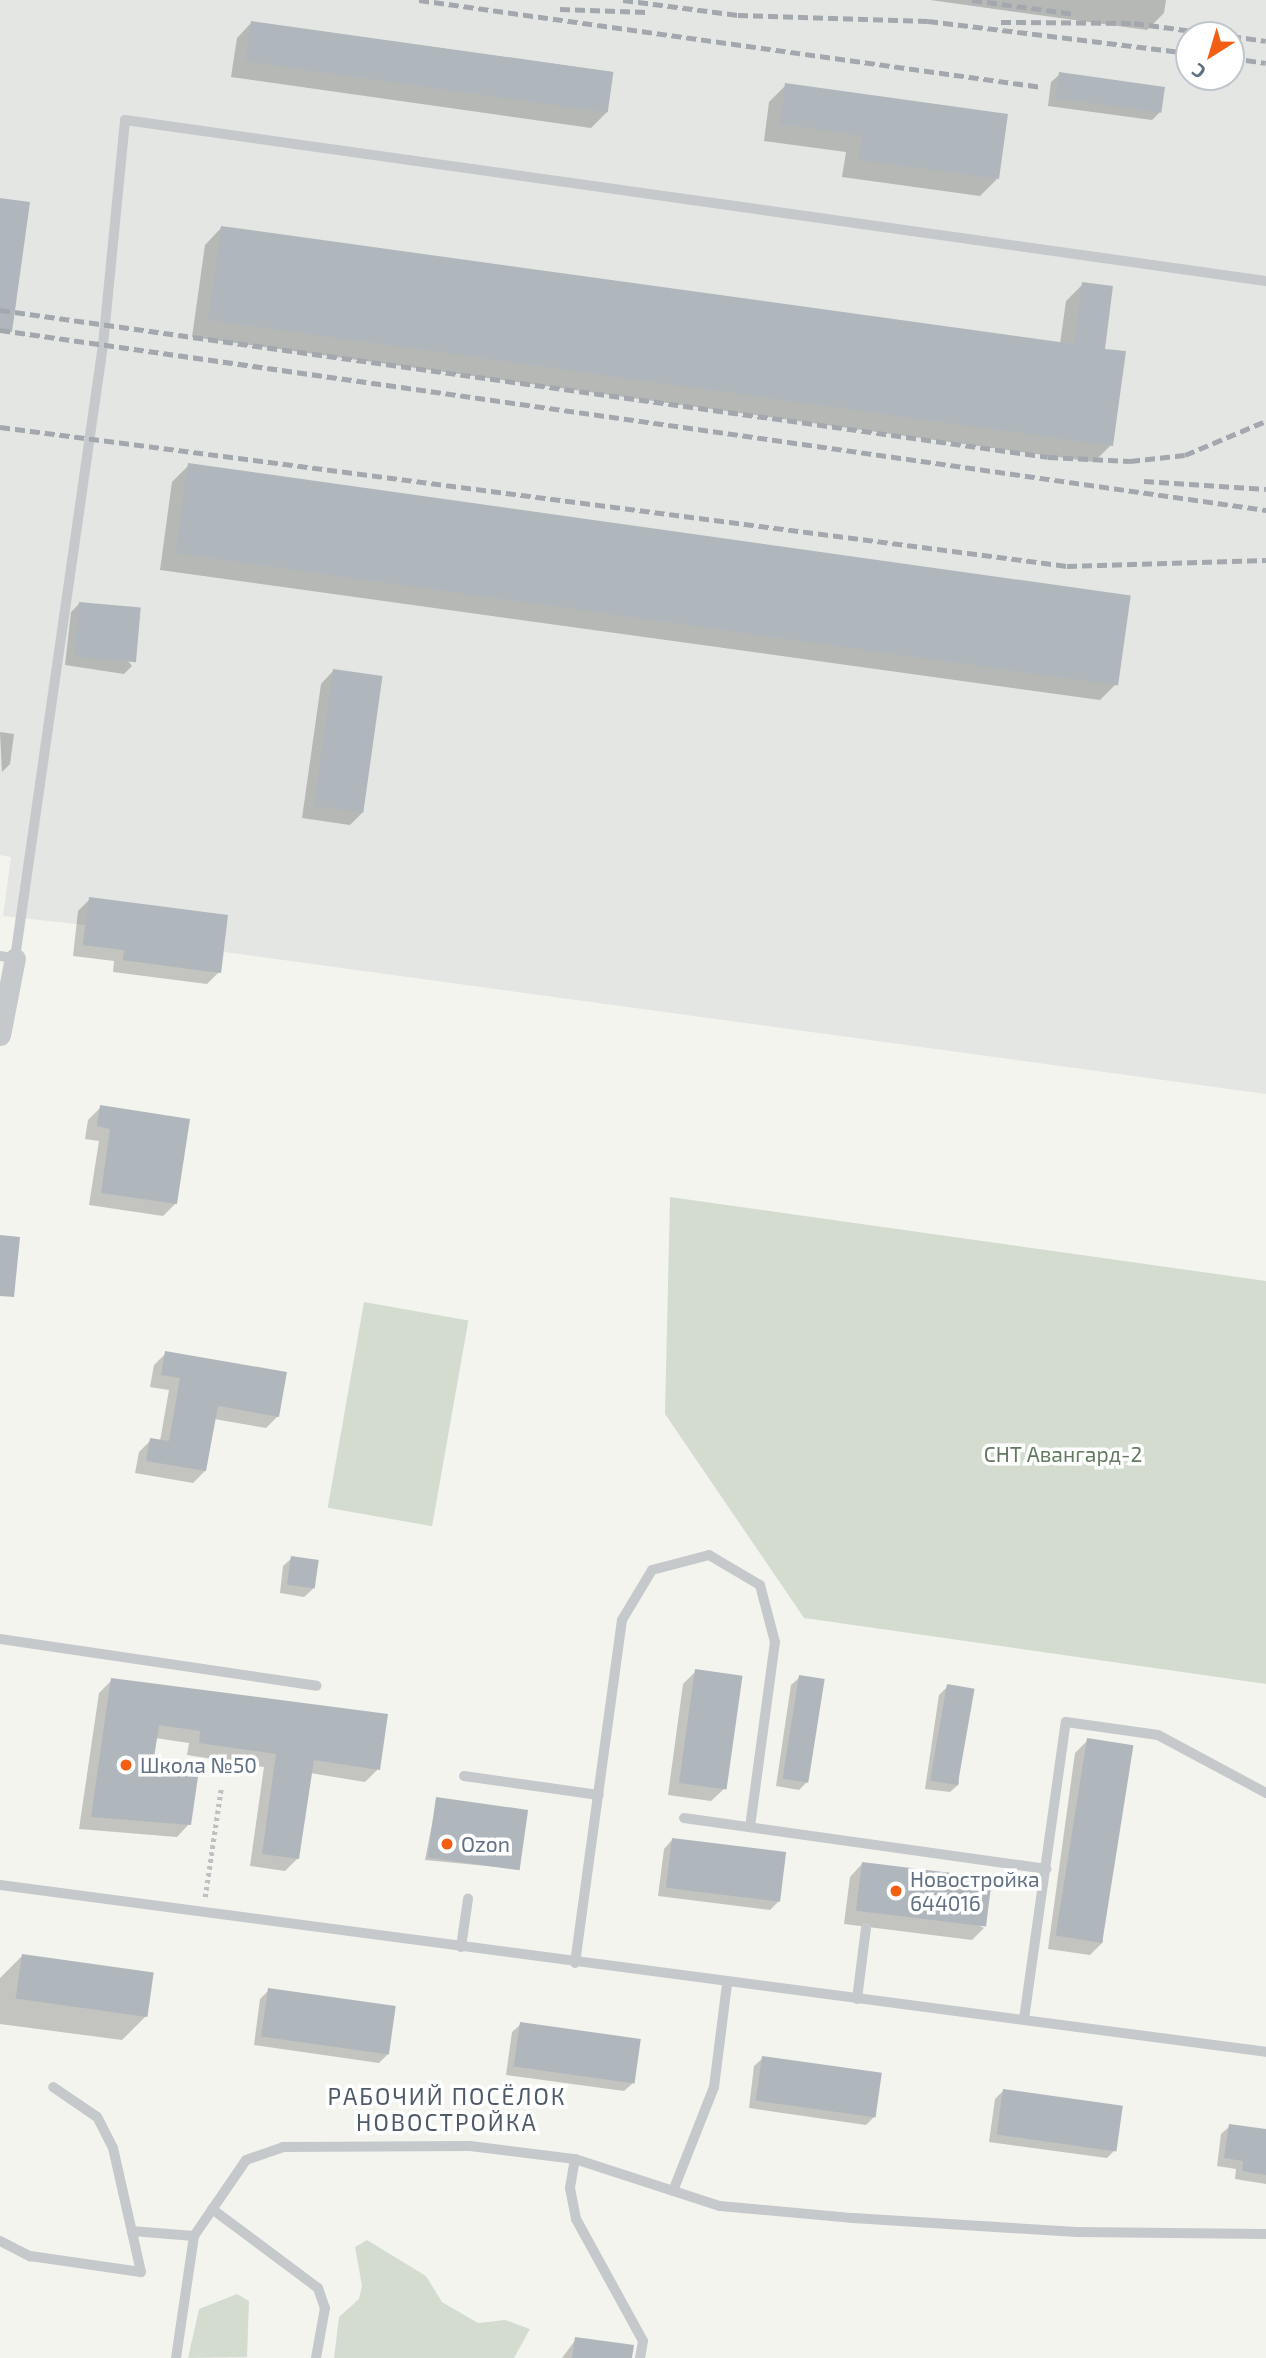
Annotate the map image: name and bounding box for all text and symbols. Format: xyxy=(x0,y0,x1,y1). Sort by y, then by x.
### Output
north arrow xyxy=(1175,21,1245,91)
text: С xyxy=(1187,59,1210,84)
park label: СНТ Авангард-2 xyxy=(984,1441,1142,1467)
place label: Школа №50 xyxy=(140,1752,257,1778)
marker: Школа №50 xyxy=(118,1757,134,1773)
place label: Ozon xyxy=(461,1831,510,1857)
marker: Ozon xyxy=(439,1836,455,1852)
place label: Новостройка 644016 xyxy=(910,1866,1040,1916)
marker: Новостройка 644016 xyxy=(888,1883,904,1899)
district label: РАБОЧИЙ ПОСЁЛОК НОВОСТРОЙКА xyxy=(329,2082,565,2136)

